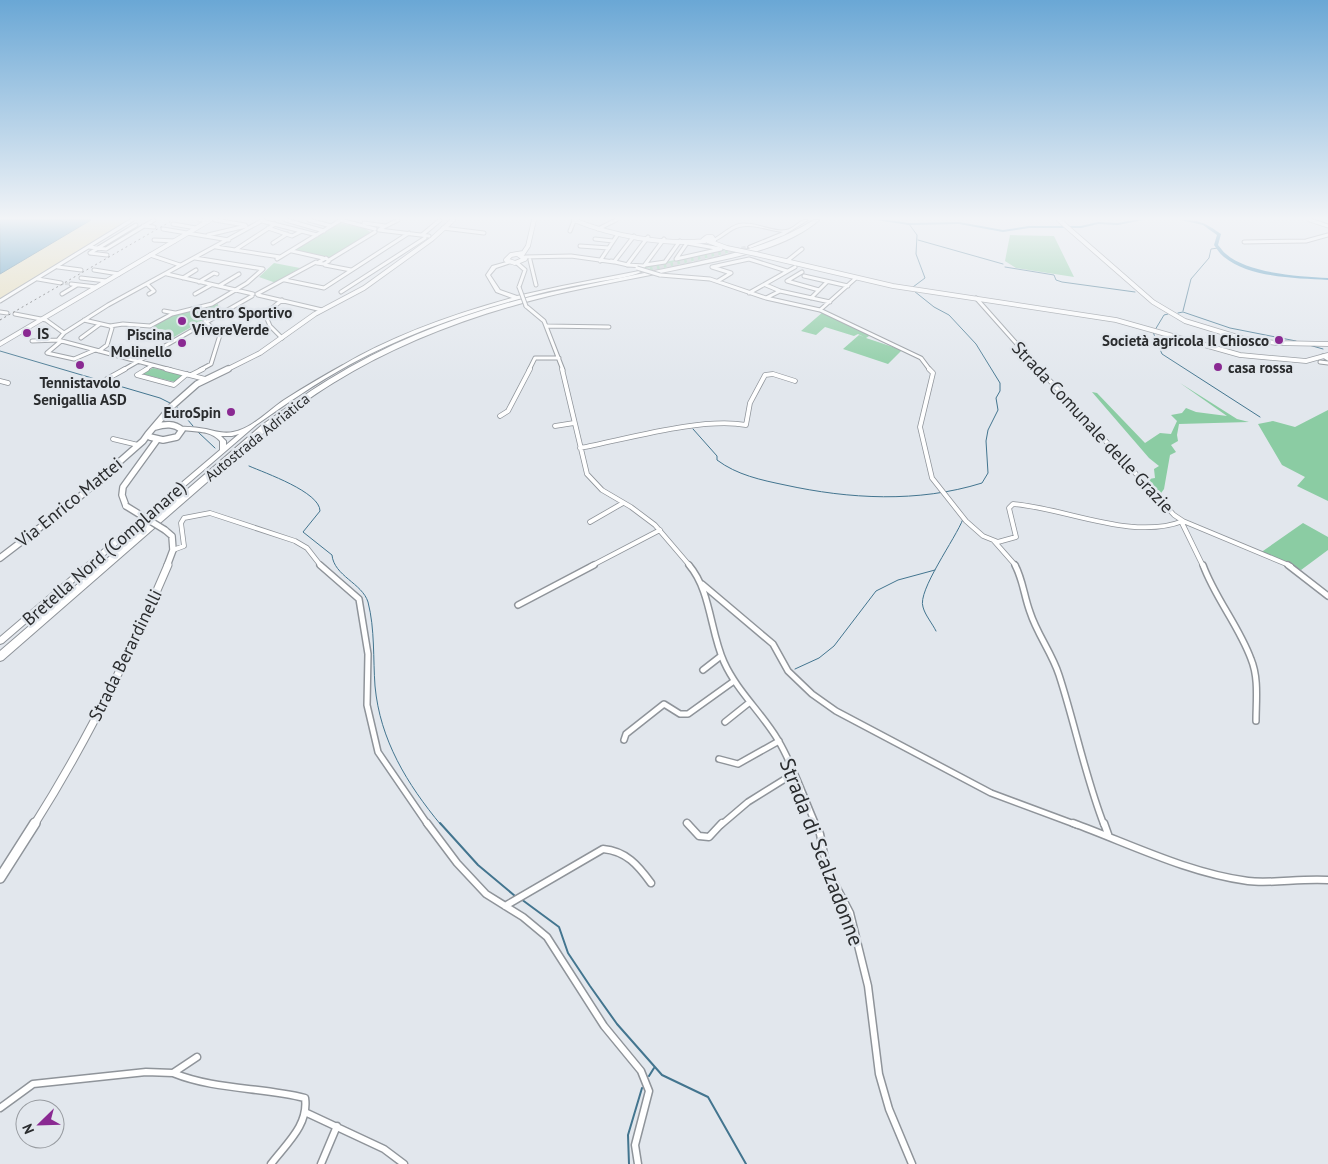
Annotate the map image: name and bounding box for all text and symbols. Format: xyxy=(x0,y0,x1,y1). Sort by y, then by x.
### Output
place label: Centro Sportivo VivereVerde xyxy=(191,303,292,339)
marker: Centro Sportivo VivereVerde xyxy=(176,315,188,327)
place label: IS xyxy=(37,324,49,343)
place label: Piscina Molinello xyxy=(111,325,172,361)
marker: IS xyxy=(21,327,33,339)
place label: Società agricola Il Chiosco xyxy=(1102,331,1269,350)
marker: Società agricola Il Chiosco xyxy=(1273,334,1285,346)
street label: Strada Comunale delle Grazie xyxy=(1007,336,1179,518)
marker: Piscina Molinello xyxy=(176,337,188,349)
place label: casa rossa xyxy=(1228,358,1293,377)
marker: Tennistavolo Senigallia ASD xyxy=(74,359,86,371)
marker: casa rossa xyxy=(1212,361,1224,373)
place label: Tennistavolo Senigallia ASD xyxy=(33,373,127,409)
street label: Autostrada Adriatica xyxy=(201,389,313,485)
place label: EuroSpin xyxy=(164,403,221,422)
marker: EuroSpin xyxy=(225,406,237,418)
street label: Via Enrico Mattei xyxy=(10,452,127,553)
street label: Bretella Nord (Complanare) xyxy=(17,476,191,630)
street label: Strada Berardinelli xyxy=(83,585,167,725)
street label: Strada di Scalzadonne xyxy=(774,754,870,950)
north arrow xyxy=(15,1099,65,1149)
text: N xyxy=(18,1121,38,1137)

